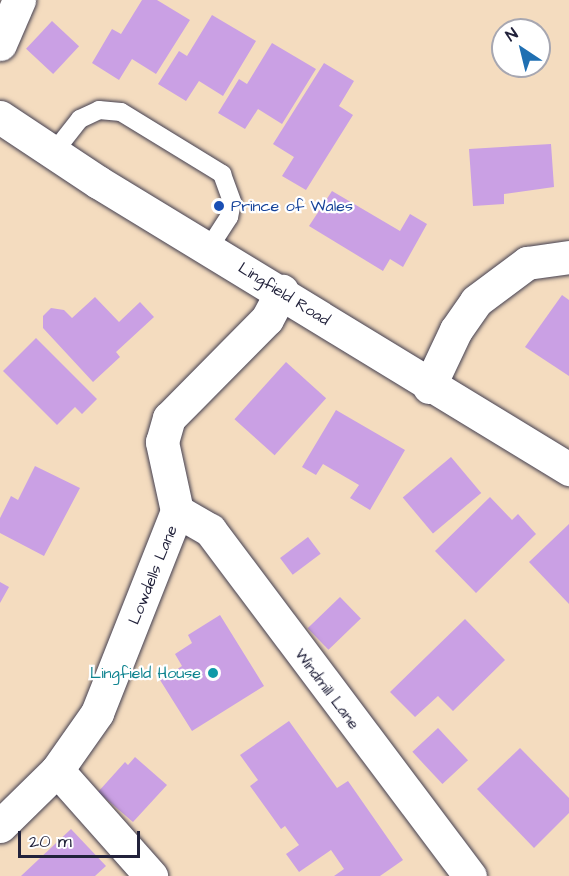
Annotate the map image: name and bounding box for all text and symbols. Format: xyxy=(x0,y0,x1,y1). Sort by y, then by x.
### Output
north arrow xyxy=(491,18,551,78)
text: N xyxy=(501,23,522,47)
place label: Prince of Wales xyxy=(231,196,353,216)
marker: Prince of Wales xyxy=(212,199,226,213)
street label: Lingfield Road xyxy=(235,258,333,330)
street label: Lowdells Lane xyxy=(124,523,182,627)
street label: Windmill Lane xyxy=(290,645,364,733)
place label: Lingfield House xyxy=(90,663,201,683)
marker: Lingfield House xyxy=(206,666,220,680)
scale bar xyxy=(21,819,142,857)
text: 20 m xyxy=(29,829,72,854)

